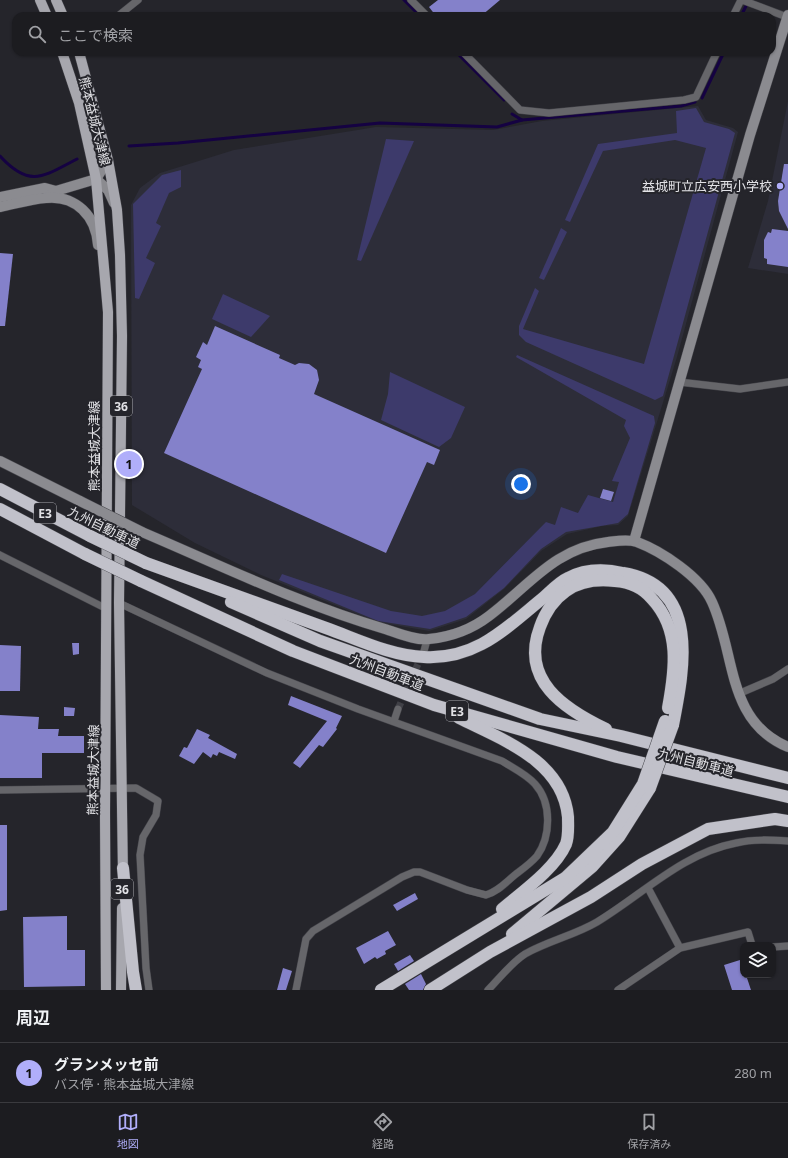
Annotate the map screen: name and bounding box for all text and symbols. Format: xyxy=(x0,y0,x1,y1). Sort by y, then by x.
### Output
search box xyxy=(12,12,776,56)
icon: search xyxy=(26,23,48,45)
text: ここで検索 xyxy=(58,25,133,45)
street label: 熊本益城大津線 xyxy=(75,75,115,167)
place label: 益城町立広安西小学校 xyxy=(642,177,772,195)
marker: 益城町立広安西小学校 xyxy=(775,181,785,191)
road number: 36 xyxy=(110,396,132,416)
street label: 熊本益城大津線 xyxy=(85,400,103,492)
pin: 1 xyxy=(116,449,142,479)
your location xyxy=(511,474,531,494)
street label: 九州自動車道 xyxy=(65,502,143,552)
road number: E3 xyxy=(34,503,56,523)
street label: 九州自動車道 xyxy=(347,650,427,694)
road number: E3 xyxy=(446,701,468,721)
street label: 熊本益城大津線 xyxy=(83,724,103,816)
street label: 九州自動車道 xyxy=(656,744,736,780)
road number: 36 xyxy=(111,879,133,899)
map controls xyxy=(740,942,776,978)
button: layers xyxy=(740,942,776,978)
text: 周辺 xyxy=(16,1006,50,1029)
text: グランメッセ前 xyxy=(54,1054,159,1074)
text: 1 xyxy=(25,1064,33,1082)
text: 280 m xyxy=(734,1064,772,1082)
text: バス停 · 熊本益城大津線 xyxy=(54,1075,194,1093)
tab: 地図 xyxy=(117,1111,139,1151)
tab: 経路 xyxy=(372,1111,394,1151)
tab: 保存済み xyxy=(627,1111,671,1151)

